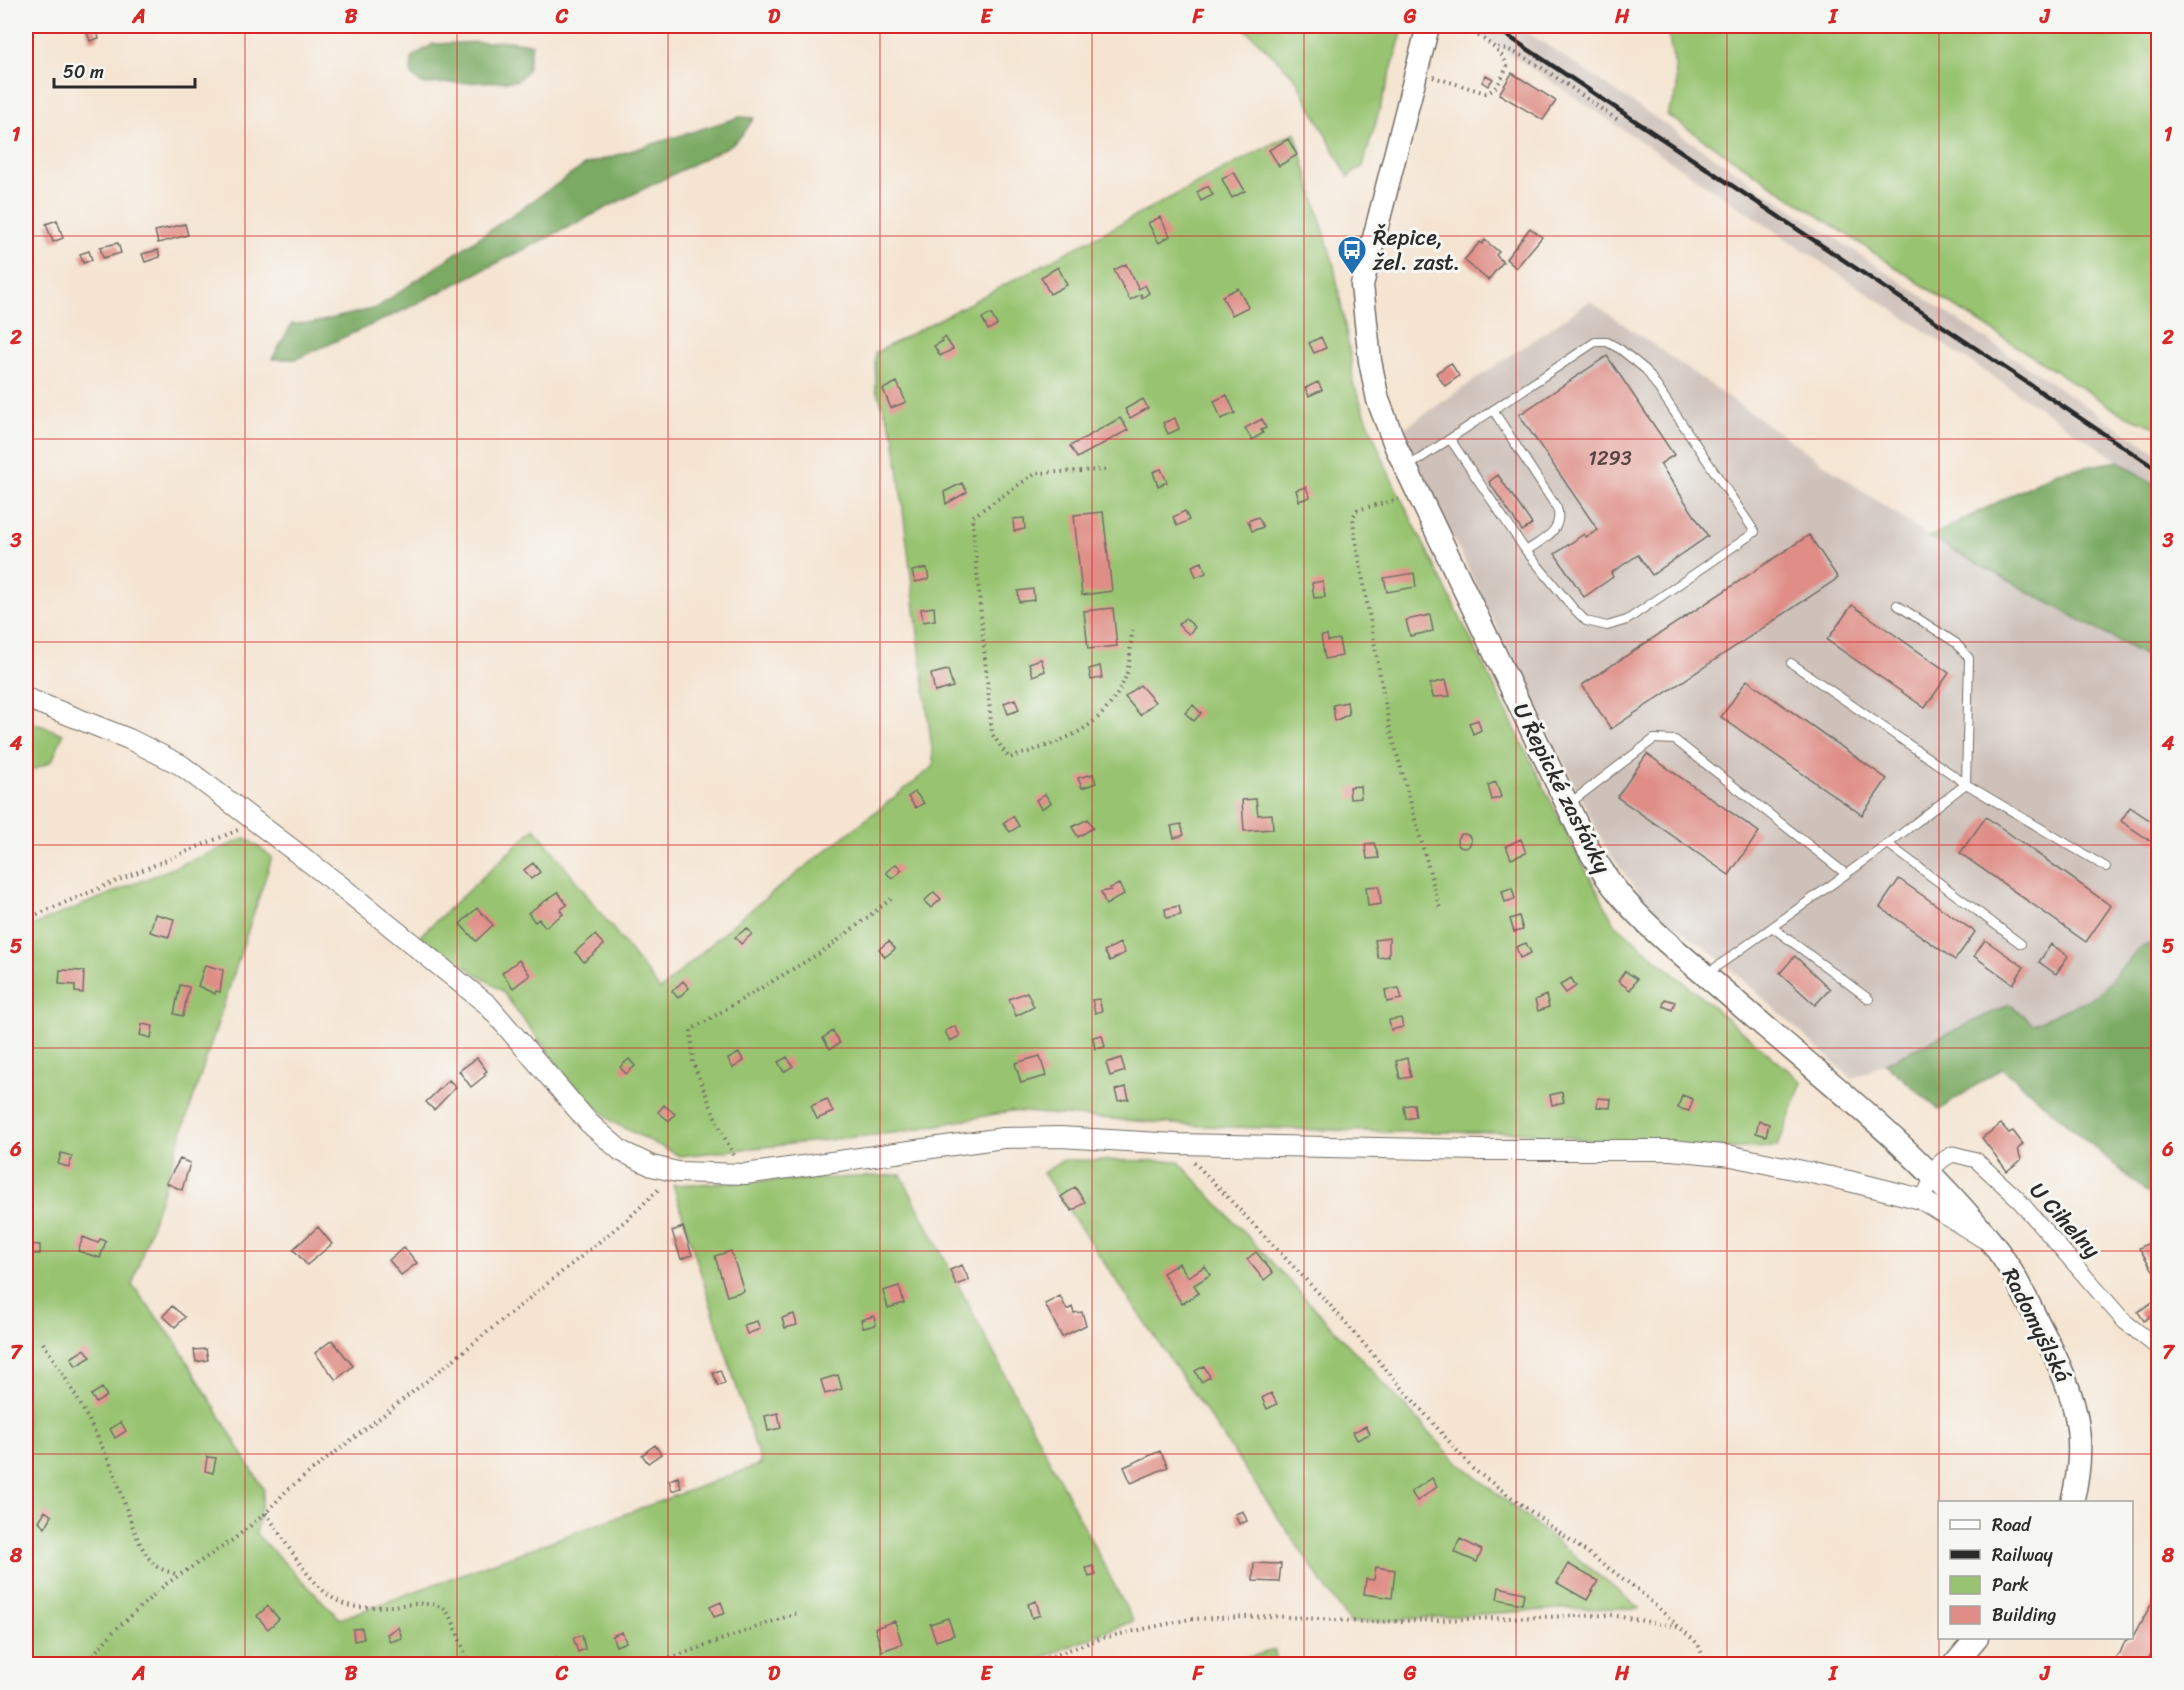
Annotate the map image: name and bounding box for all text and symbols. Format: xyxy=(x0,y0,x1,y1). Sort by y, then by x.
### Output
text: A xyxy=(131,0,146,34)
text: B xyxy=(345,0,358,34)
text: C xyxy=(555,0,569,34)
text: D xyxy=(768,0,781,34)
text: E xyxy=(980,0,993,34)
text: F xyxy=(1192,0,1205,34)
text: G xyxy=(1403,0,1417,34)
text: H xyxy=(1614,0,1630,34)
text: I xyxy=(1828,0,1839,34)
text: J xyxy=(2039,0,2051,34)
scale bar xyxy=(54,51,195,89)
text: 50 m xyxy=(63,56,104,88)
text: 1 xyxy=(12,117,21,152)
text: 1 xyxy=(2164,117,2173,152)
place label: Řepice, žel. zast. xyxy=(1372,218,1460,282)
bus stop icon: Řepice, žel. zast. xyxy=(1336,234,1368,276)
text: 2 xyxy=(9,320,22,355)
text: 2 xyxy=(2161,320,2174,355)
house number: 1293 xyxy=(1588,441,1632,476)
text: 3 xyxy=(10,523,22,558)
text: 3 xyxy=(2162,523,2174,558)
street label: U Řepické zastávky xyxy=(1502,696,1622,881)
text: 4 xyxy=(9,726,23,761)
text: 4 xyxy=(2161,726,2175,761)
text: 5 xyxy=(10,929,22,964)
text: 5 xyxy=(2162,929,2174,964)
text: 6 xyxy=(9,1132,22,1167)
text: 6 xyxy=(2161,1132,2174,1167)
street label: U Cihelny xyxy=(2020,1173,2111,1268)
street label: Radomyšlská xyxy=(1991,1261,2083,1389)
text: 7 xyxy=(10,1335,23,1370)
text: 7 xyxy=(2162,1335,2175,1370)
legend xyxy=(1938,1501,2133,1639)
text: Road xyxy=(1992,1509,2032,1541)
text: 8 xyxy=(9,1538,23,1573)
text: 8 xyxy=(2161,1538,2175,1573)
text: Railway xyxy=(1992,1539,2054,1571)
text: Park xyxy=(1992,1569,2029,1601)
text: Building xyxy=(1992,1599,2056,1631)
text: A xyxy=(131,1656,146,1690)
text: B xyxy=(345,1656,358,1690)
text: C xyxy=(555,1656,569,1690)
text: D xyxy=(768,1656,781,1690)
text: E xyxy=(980,1656,993,1690)
text: F xyxy=(1192,1656,1205,1690)
text: G xyxy=(1403,1656,1417,1690)
text: H xyxy=(1614,1656,1630,1690)
text: I xyxy=(1828,1656,1839,1690)
text: J xyxy=(2039,1656,2051,1690)

